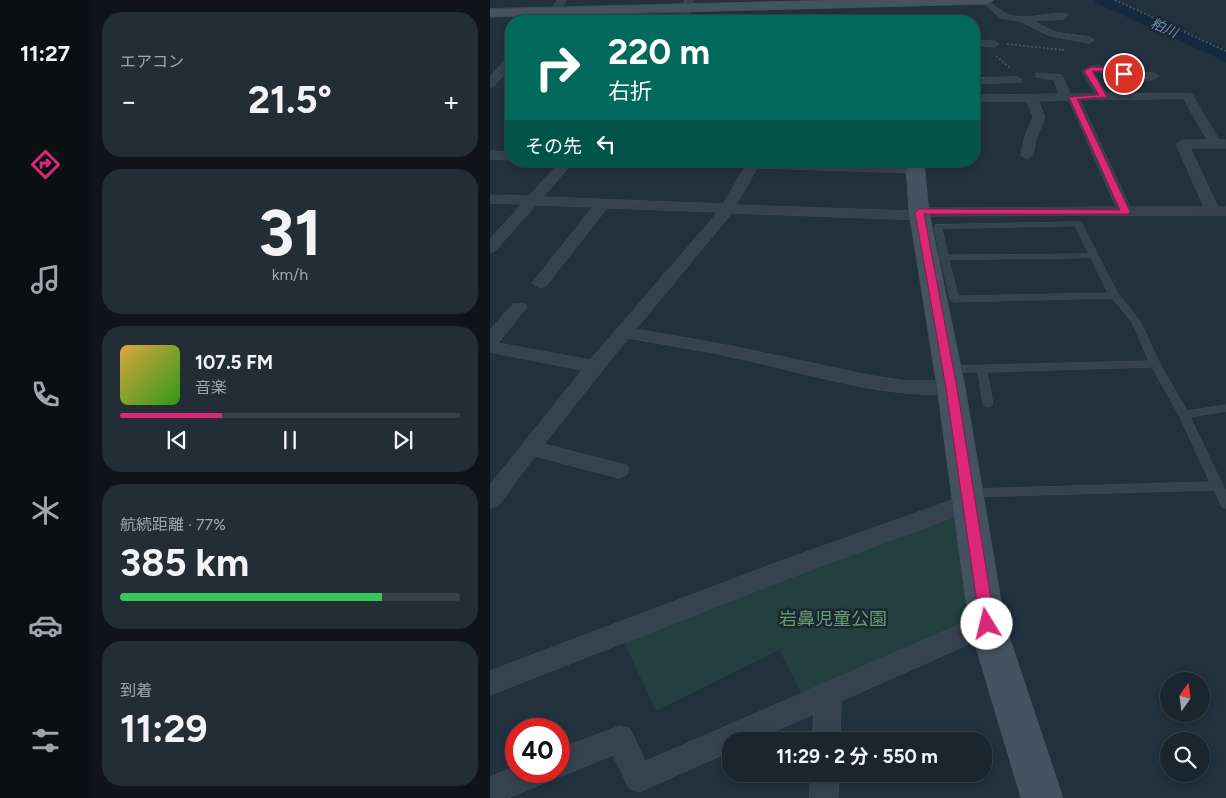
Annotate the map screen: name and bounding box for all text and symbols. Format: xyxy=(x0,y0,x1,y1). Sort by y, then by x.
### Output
water label: 粕川 xyxy=(1148,15,1182,42)
text: 220 m xyxy=(608,31,710,73)
icon: right xyxy=(525,35,590,100)
text: 11:27 xyxy=(20,40,70,67)
text: エアコン xyxy=(120,52,184,71)
pin xyxy=(1103,53,1145,95)
icon: arrive xyxy=(1110,60,1138,88)
text: 21.5° xyxy=(248,77,332,123)
text: 右折 xyxy=(608,78,652,105)
text: − xyxy=(120,84,137,118)
text: + xyxy=(443,84,460,118)
icon: left xyxy=(592,130,620,158)
text: その先 xyxy=(525,135,582,158)
icon: directions xyxy=(28,147,63,182)
text: 31 xyxy=(258,193,322,271)
icon: music xyxy=(28,262,63,297)
text: km/h xyxy=(272,265,308,284)
text: 107.5 FM xyxy=(195,351,273,374)
icon: phone xyxy=(28,377,63,412)
text: 音楽 xyxy=(195,378,227,397)
icon: previous xyxy=(163,426,191,454)
icon: pause xyxy=(276,426,304,454)
icon: next xyxy=(389,426,417,454)
icon: climate xyxy=(28,493,63,528)
text: 航続距離 · 77% xyxy=(120,515,226,534)
text: 385 km xyxy=(120,540,249,586)
position arrow xyxy=(960,597,1012,649)
icon: car xyxy=(28,608,63,643)
park label: 岩鼻児童公園 xyxy=(779,608,887,630)
north arrow xyxy=(1160,672,1210,722)
map controls xyxy=(1160,672,1210,782)
text: 到着 xyxy=(120,681,152,700)
text: 11:29 xyxy=(120,706,208,752)
speed limit sign: 40 xyxy=(505,718,570,783)
icon: filters xyxy=(28,723,63,758)
button: search xyxy=(1160,732,1210,782)
text: 11:29 · 2 分 · 550 m xyxy=(776,745,938,768)

